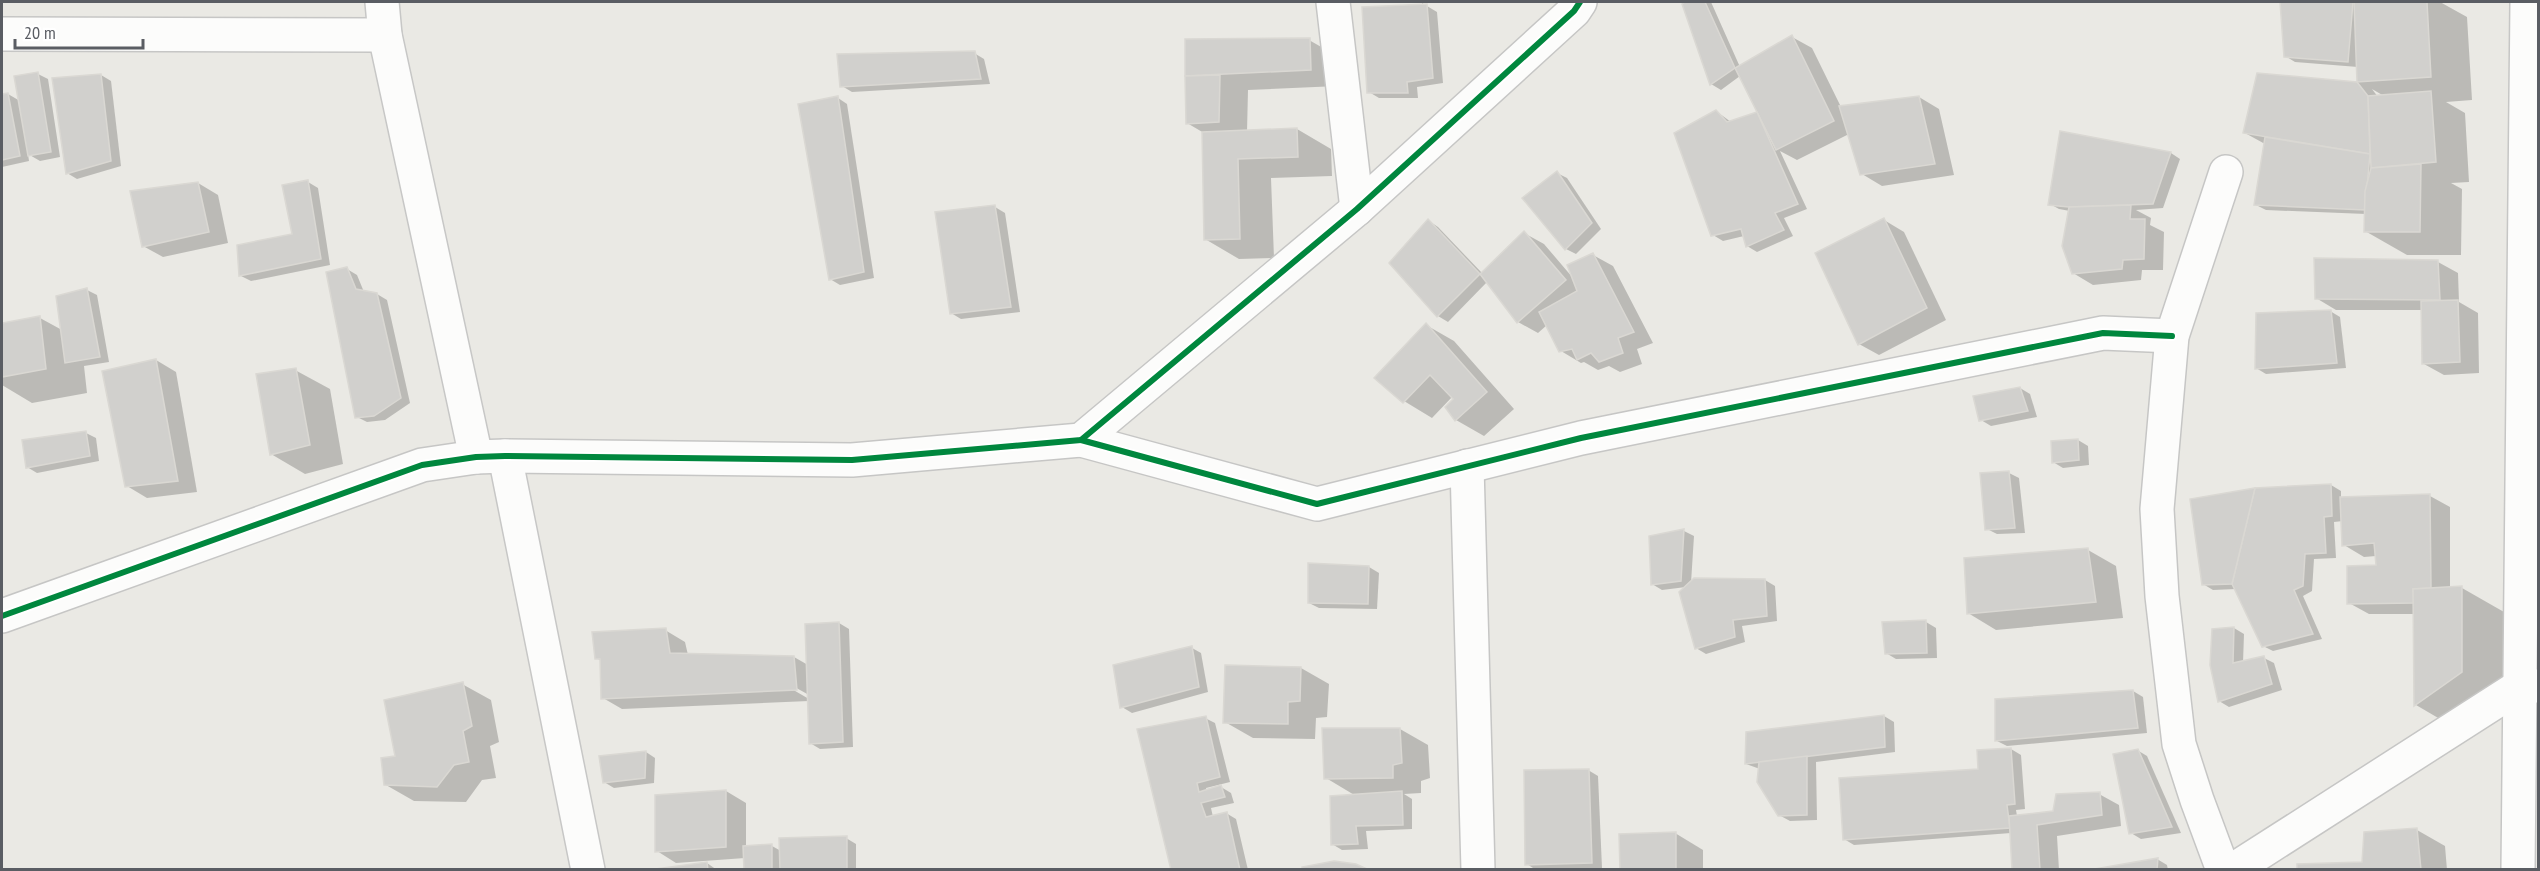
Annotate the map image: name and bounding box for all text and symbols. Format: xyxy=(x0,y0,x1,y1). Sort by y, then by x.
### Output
scale bar xyxy=(15,12,142,50)
text: 20 m xyxy=(24,21,56,44)

